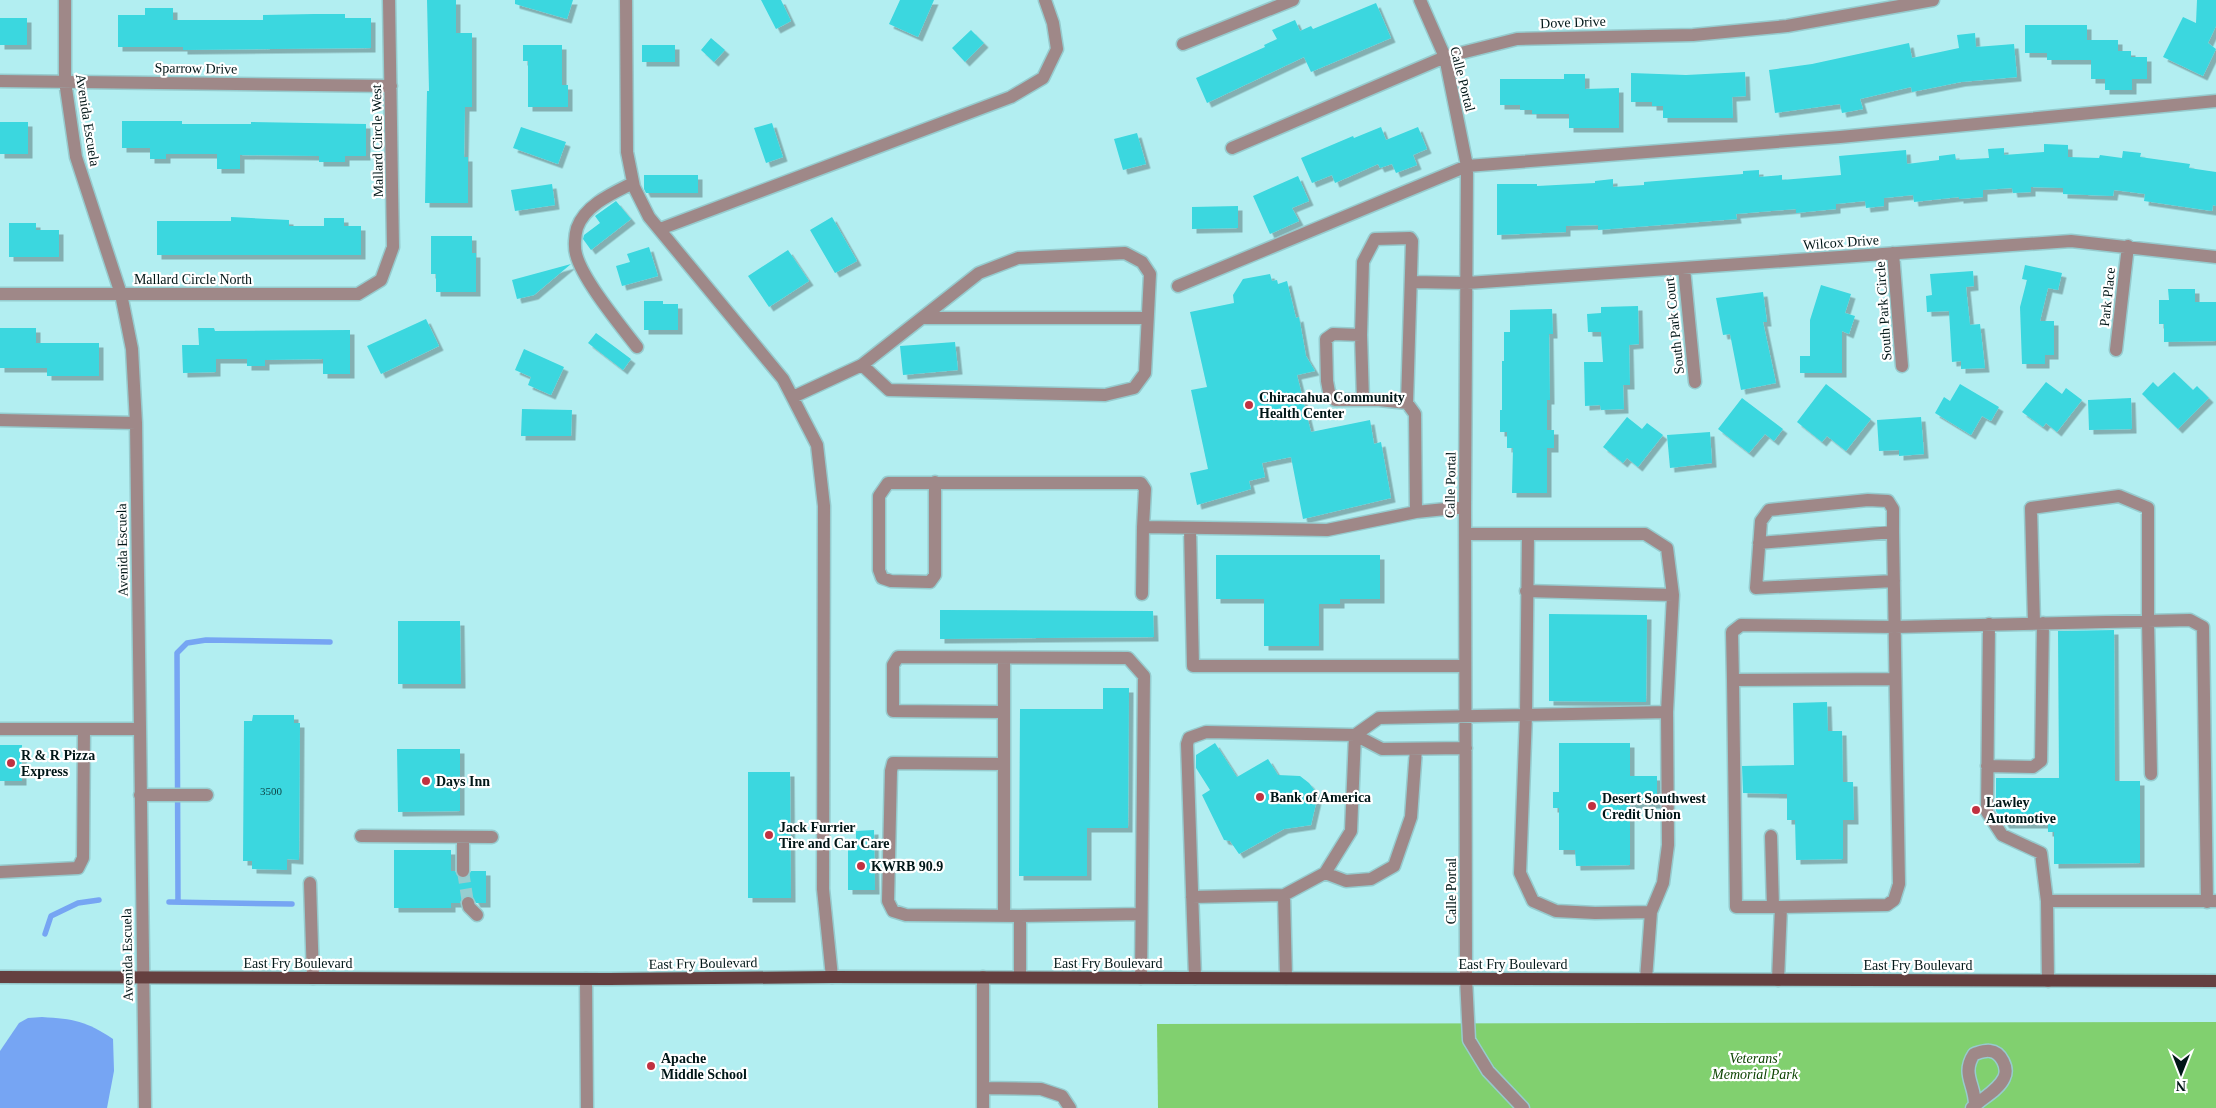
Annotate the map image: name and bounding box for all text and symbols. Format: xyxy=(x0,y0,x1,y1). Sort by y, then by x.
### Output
street label: Dove Drive xyxy=(1540,14,1606,31)
street label: Calle Portal xyxy=(1447,45,1478,113)
street label: Sparrow Drive xyxy=(154,60,238,77)
street label: Avenida Escuela xyxy=(73,73,102,168)
street label: Mallard Circle West xyxy=(369,84,386,198)
street label: Wilcox Drive xyxy=(1803,232,1879,253)
street label: South Park Circle xyxy=(1873,261,1894,361)
street label: Park Place xyxy=(2097,267,2118,327)
street label: Mallard Circle North xyxy=(134,272,252,287)
street label: South Park Court xyxy=(1662,277,1687,375)
place label: Chiracahua Community Health Center xyxy=(1259,390,1405,421)
marker: Chiracahua Community Health Center xyxy=(1243,399,1255,411)
street label: Calle Portal xyxy=(1442,452,1459,518)
street label: Avenida Escuela xyxy=(114,502,131,597)
place label: R & R Pizza Express xyxy=(21,748,95,779)
marker: R & R Pizza Express xyxy=(5,757,17,769)
place label: Days Inn xyxy=(436,774,490,789)
marker: Days Inn xyxy=(420,775,432,787)
house number: 3500 xyxy=(260,785,283,797)
place label: Bank of America xyxy=(1270,790,1371,805)
marker: Bank of America xyxy=(1254,791,1266,803)
place label: Desert Southwest Credit Union xyxy=(1602,791,1706,822)
place label: Lawley Automotive xyxy=(1986,795,2056,826)
marker: Desert Southwest Credit Union xyxy=(1586,800,1598,812)
marker: Lawley Automotive xyxy=(1970,804,1982,816)
place label: Jack Furrier Tire and Car Care xyxy=(779,820,890,851)
marker: Jack Furrier Tire and Car Care xyxy=(763,829,775,841)
street label: Calle Portal xyxy=(1444,858,1459,924)
place label: KWRB 90.9 xyxy=(871,859,943,874)
marker: KWRB 90.9 xyxy=(855,860,867,872)
street label: Avenida Escuela xyxy=(119,907,136,1002)
street label: East Fry Boulevard xyxy=(648,955,758,972)
street label: East Fry Boulevard xyxy=(244,956,352,971)
street label: East Fry Boulevard xyxy=(1054,956,1162,971)
street label: East Fry Boulevard xyxy=(1459,957,1567,972)
street label: East Fry Boulevard xyxy=(1864,958,1972,973)
north arrow xyxy=(2156,1048,2206,1098)
place label: Apache Middle School xyxy=(661,1051,747,1082)
park label: Veterans' Memorial Park xyxy=(1711,1051,1799,1082)
marker: Apache Middle School xyxy=(645,1060,657,1072)
text: N xyxy=(2176,1078,2186,1093)

